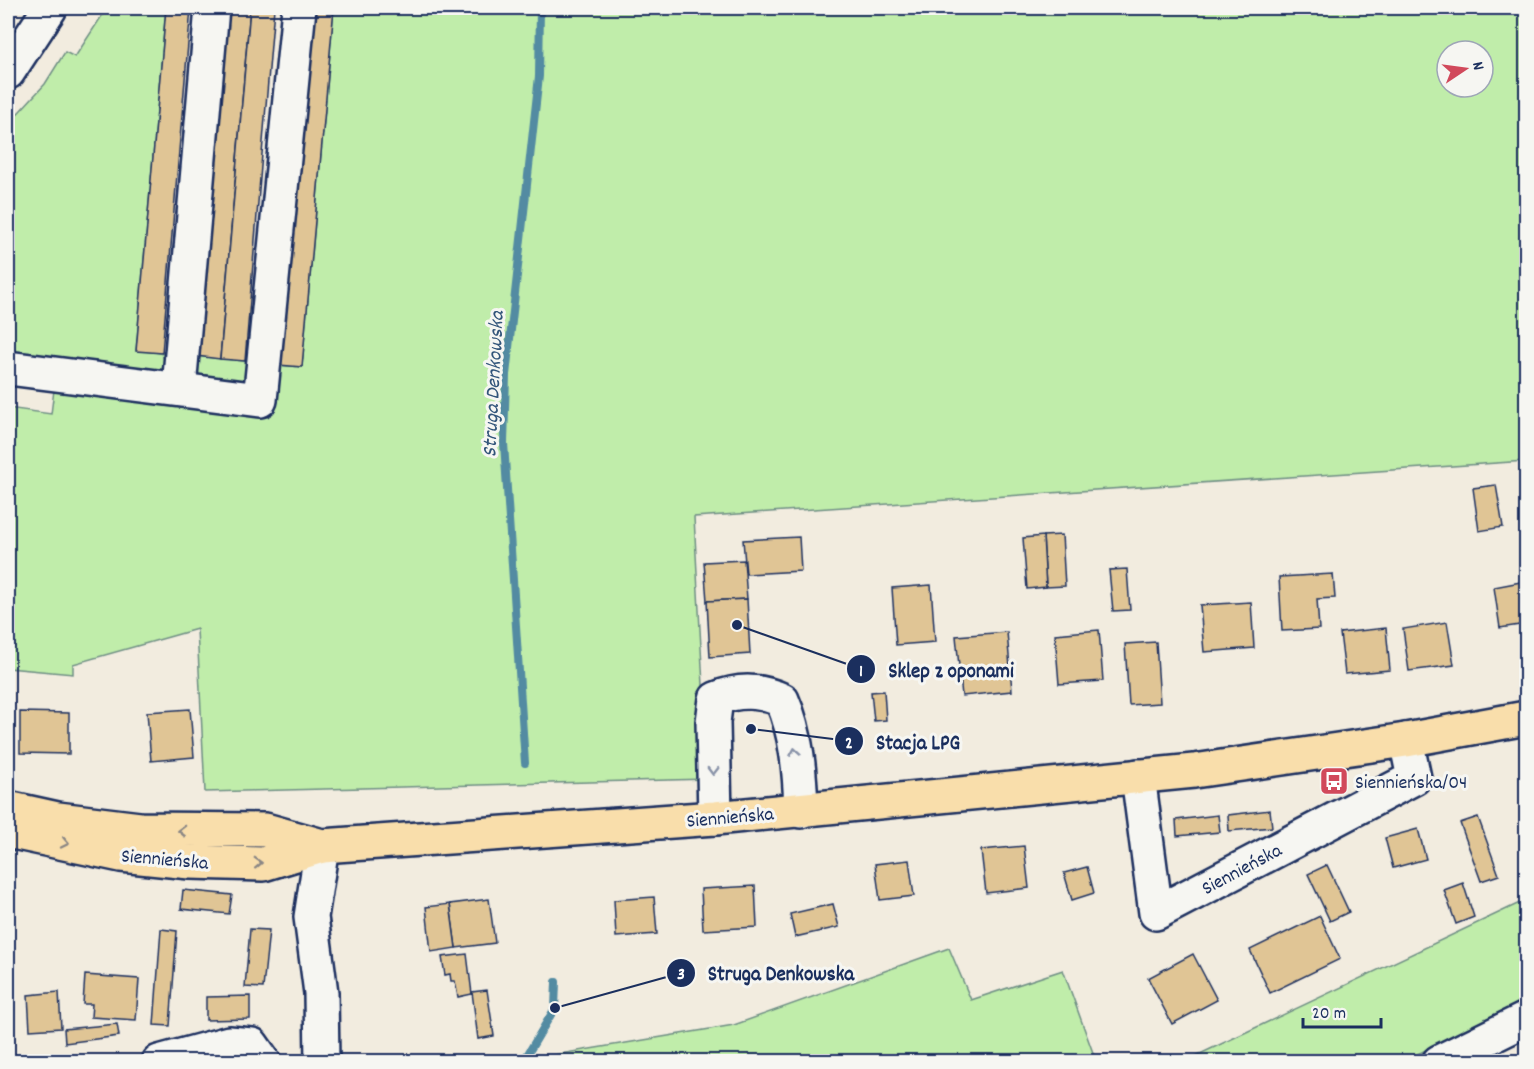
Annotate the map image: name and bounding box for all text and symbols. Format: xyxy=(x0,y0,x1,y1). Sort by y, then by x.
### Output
north arrow xyxy=(1435,39,1495,99)
text: N xyxy=(1465,60,1489,73)
water label: Struga Denkowska xyxy=(476,309,514,458)
callout: Sklep z oponami xyxy=(846,650,1025,689)
text: Sklep z oponami xyxy=(888,658,1014,688)
text: 1 xyxy=(859,660,863,685)
callout: Stacja LPG xyxy=(834,722,972,761)
text: Stacja LPG xyxy=(876,730,960,760)
text: 2 xyxy=(845,732,853,757)
one-way arrow xyxy=(790,748,802,757)
bus stop icon: Siennieńska/04 xyxy=(1318,765,1350,797)
one-way arrow xyxy=(707,766,719,775)
place label: Siennieńska/04 xyxy=(1355,770,1467,798)
street label: Siennieńska xyxy=(685,801,776,837)
one-way arrow xyxy=(177,825,186,837)
one-way arrow xyxy=(60,836,70,849)
street label: Siennieńska xyxy=(1197,837,1288,904)
street label: Siennieńska xyxy=(120,843,210,879)
one-way arrow xyxy=(254,857,263,869)
callout: Struga Denkowska xyxy=(666,953,866,992)
text: Struga Denkowska xyxy=(708,961,855,991)
text: 3 xyxy=(677,963,685,988)
scale bar xyxy=(1303,991,1381,1029)
text: 20 m xyxy=(1312,1002,1346,1027)

